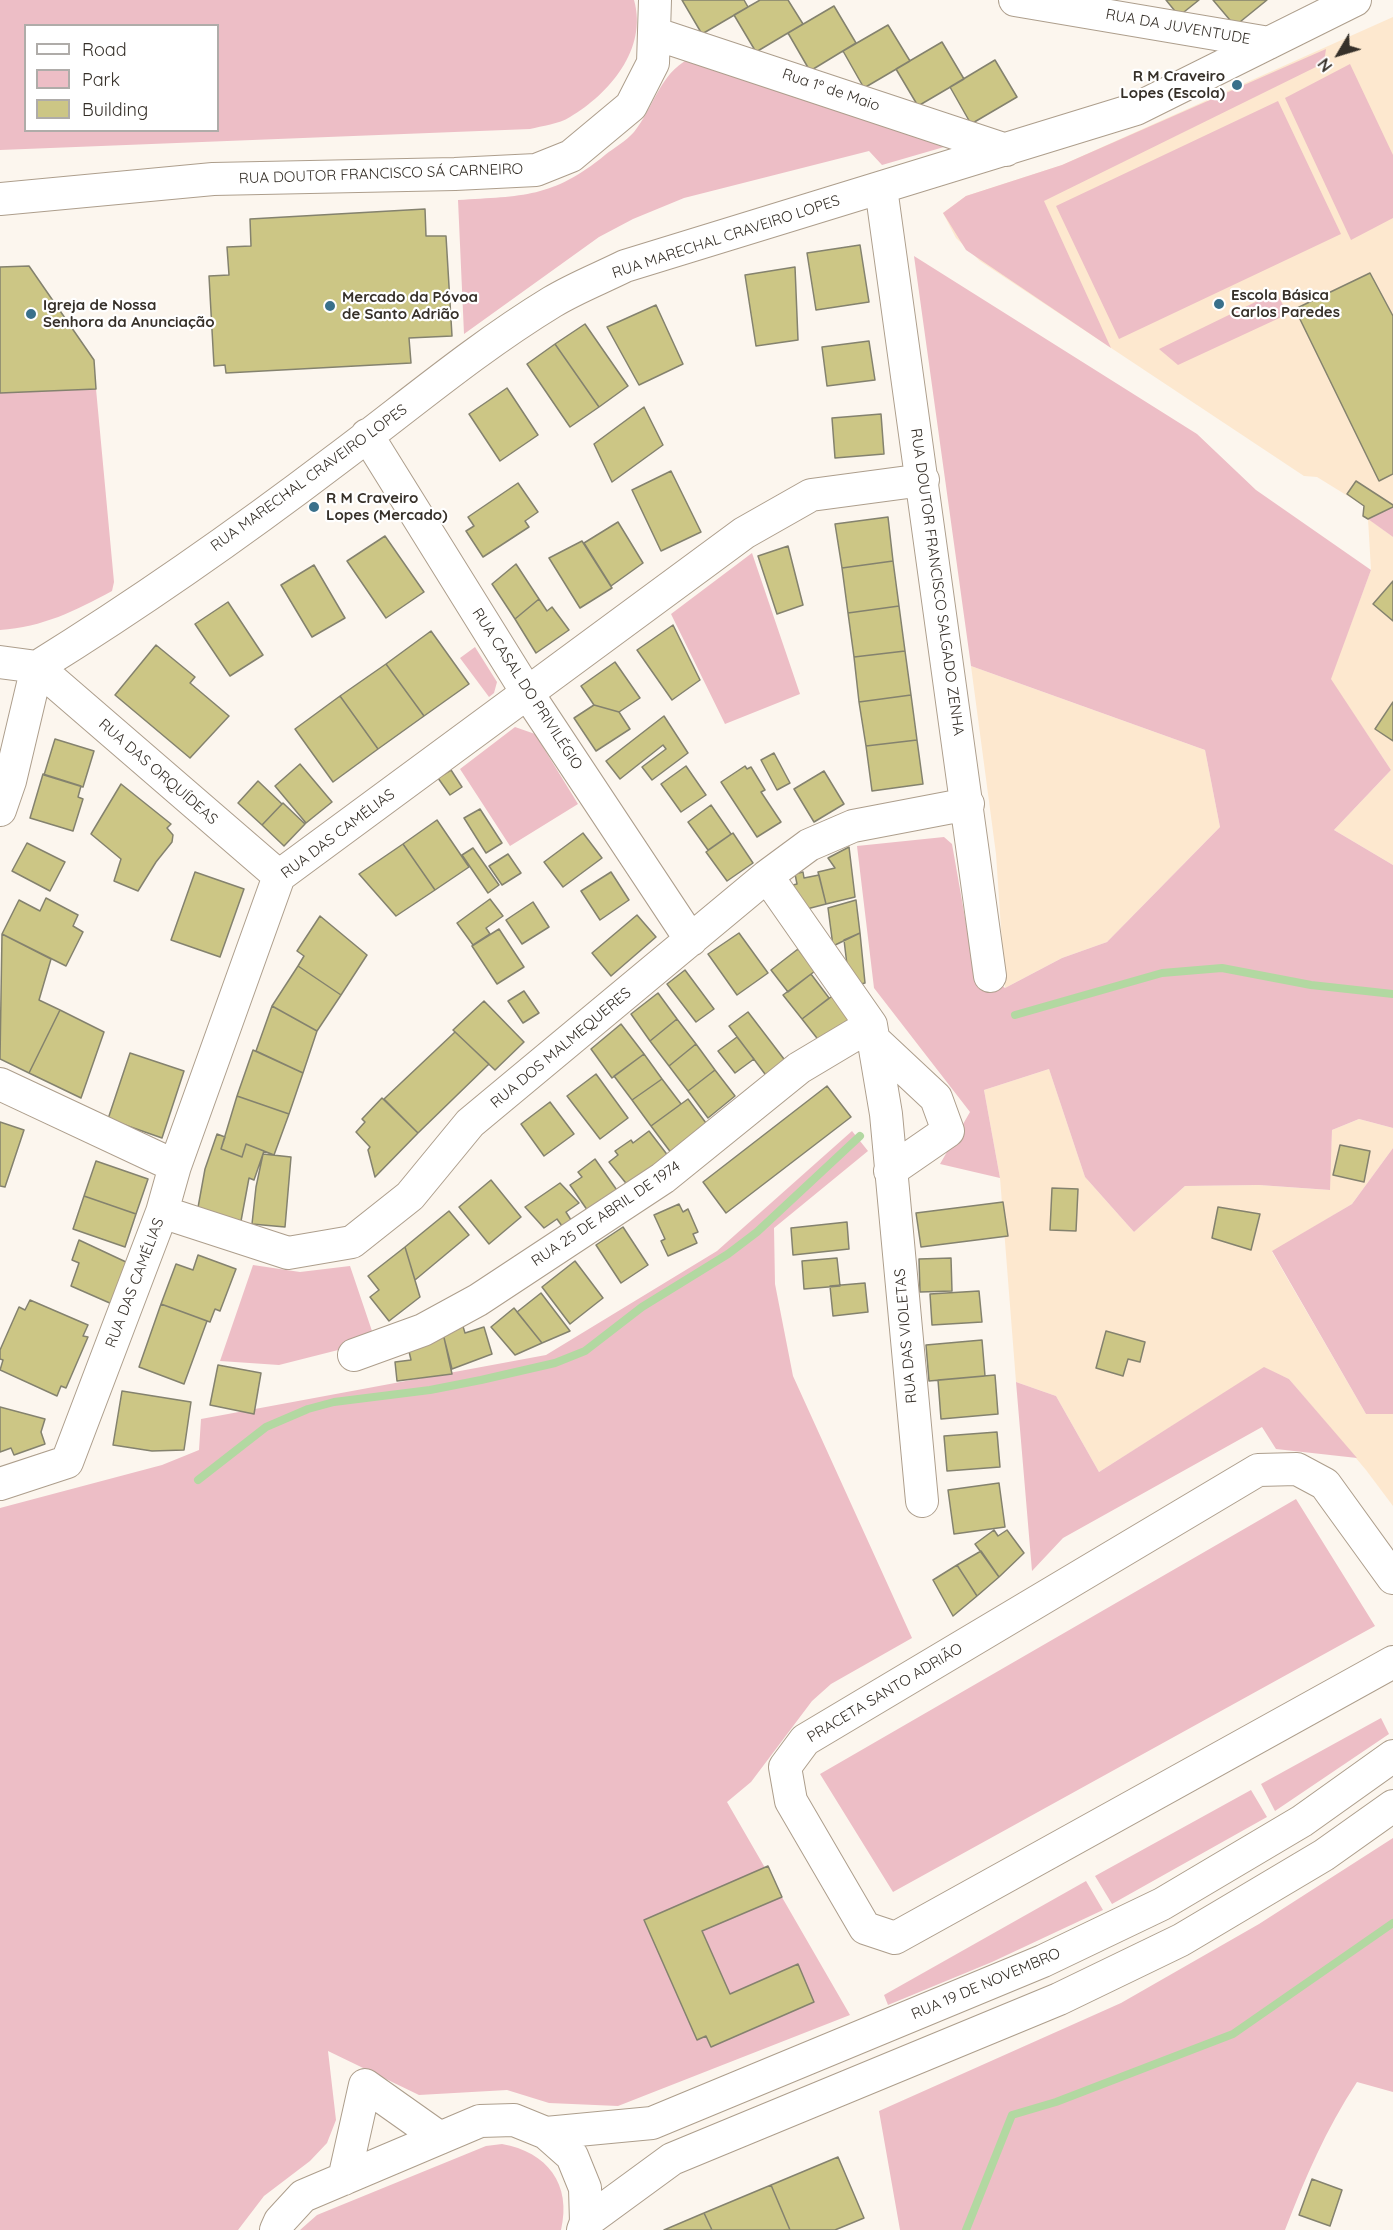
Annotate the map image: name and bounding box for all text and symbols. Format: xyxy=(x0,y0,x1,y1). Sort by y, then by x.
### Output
street label: RUA DA JUVENTUDE xyxy=(1104,5,1252,49)
legend xyxy=(24,24,219,132)
north arrow xyxy=(1309,24,1369,84)
text: Road xyxy=(82,38,127,61)
text: N xyxy=(1313,54,1336,76)
street label: Rua 1º de Maio xyxy=(780,65,882,115)
place label: R M Craveiro Lopes (Escola) xyxy=(1120,67,1225,102)
text: Park xyxy=(82,68,120,91)
marker: R M Craveiro Lopes (Escola) xyxy=(1230,78,1244,92)
text: Building xyxy=(82,98,148,121)
street label: RUA DOUTOR FRANCISCO SÁ CARNEIRO xyxy=(238,160,524,188)
street label: RUA MARECHAL CRAVEIRO LOPES xyxy=(610,192,842,282)
place label: Escola Básica Carlos Paredes xyxy=(1231,286,1340,321)
place label: Mercado da Póvoa de Santo Adrião xyxy=(342,288,478,323)
place label: Igreja de Nossa Senhora da Anunciação xyxy=(43,296,214,331)
marker: Escola Básica Carlos Paredes xyxy=(1212,297,1226,311)
marker: Mercado da Póvoa de Santo Adrião xyxy=(323,299,337,313)
marker: Igreja de Nossa Senhora da Anunciação xyxy=(24,307,38,321)
street label: RUA MARECHAL CRAVEIRO LOPES xyxy=(207,401,411,555)
street label: RUA DOUTOR FRANCISCO SALGADO ZENHA xyxy=(906,427,968,737)
place label: R M Craveiro Lopes (Mercado) xyxy=(326,489,448,524)
marker: R M Craveiro Lopes (Mercado) xyxy=(307,500,321,514)
street label: RUA CASAL DO PRIVILÉGIO xyxy=(468,605,586,773)
street label: RUA DAS ORQUÍDEAS xyxy=(95,715,221,829)
street label: RUA DAS CAMÉLIAS xyxy=(278,785,398,883)
street label: RUA DOS MALMEQUERES xyxy=(487,984,635,1112)
street label: RUA 25 DE ABRIL DE 1974 xyxy=(528,1157,684,1271)
street label: RUA DAS CAMÉLIAS xyxy=(102,1216,168,1350)
street label: RUA DAS VIOLETAS xyxy=(891,1268,921,1404)
street label: PRACETA SANTO ADRIÃO xyxy=(804,1639,966,1747)
street label: RUA 19 DE NOVEMBRO xyxy=(909,1944,1063,2024)

